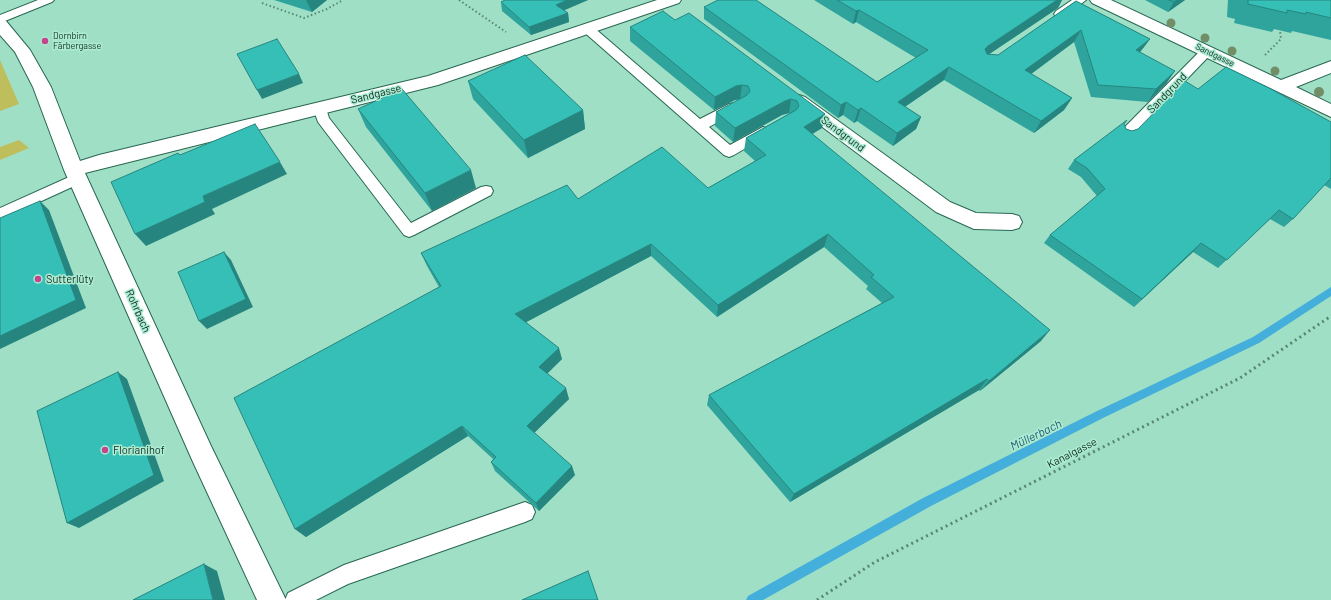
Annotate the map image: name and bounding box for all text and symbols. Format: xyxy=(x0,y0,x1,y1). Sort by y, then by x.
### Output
place label: Dornbirn Färbergasse xyxy=(53,31,101,52)
marker: Dornbirn Färbergasse xyxy=(40,36,50,46)
street label: Sandgasse xyxy=(1194,41,1236,69)
street label: Sandgrund xyxy=(1144,70,1190,116)
street label: Sandgasse xyxy=(349,81,403,107)
street label: Sandgrund xyxy=(818,113,868,155)
place label: Sutterlüty xyxy=(46,272,94,286)
marker: Sutterlüty xyxy=(33,274,43,284)
street label: Rohrbach xyxy=(123,287,153,335)
water label: Müllerbach xyxy=(1008,416,1064,454)
street label: Kanalgasse xyxy=(1045,435,1099,471)
place label: Florianihof xyxy=(113,443,165,457)
marker: Florianihof xyxy=(100,445,110,455)

